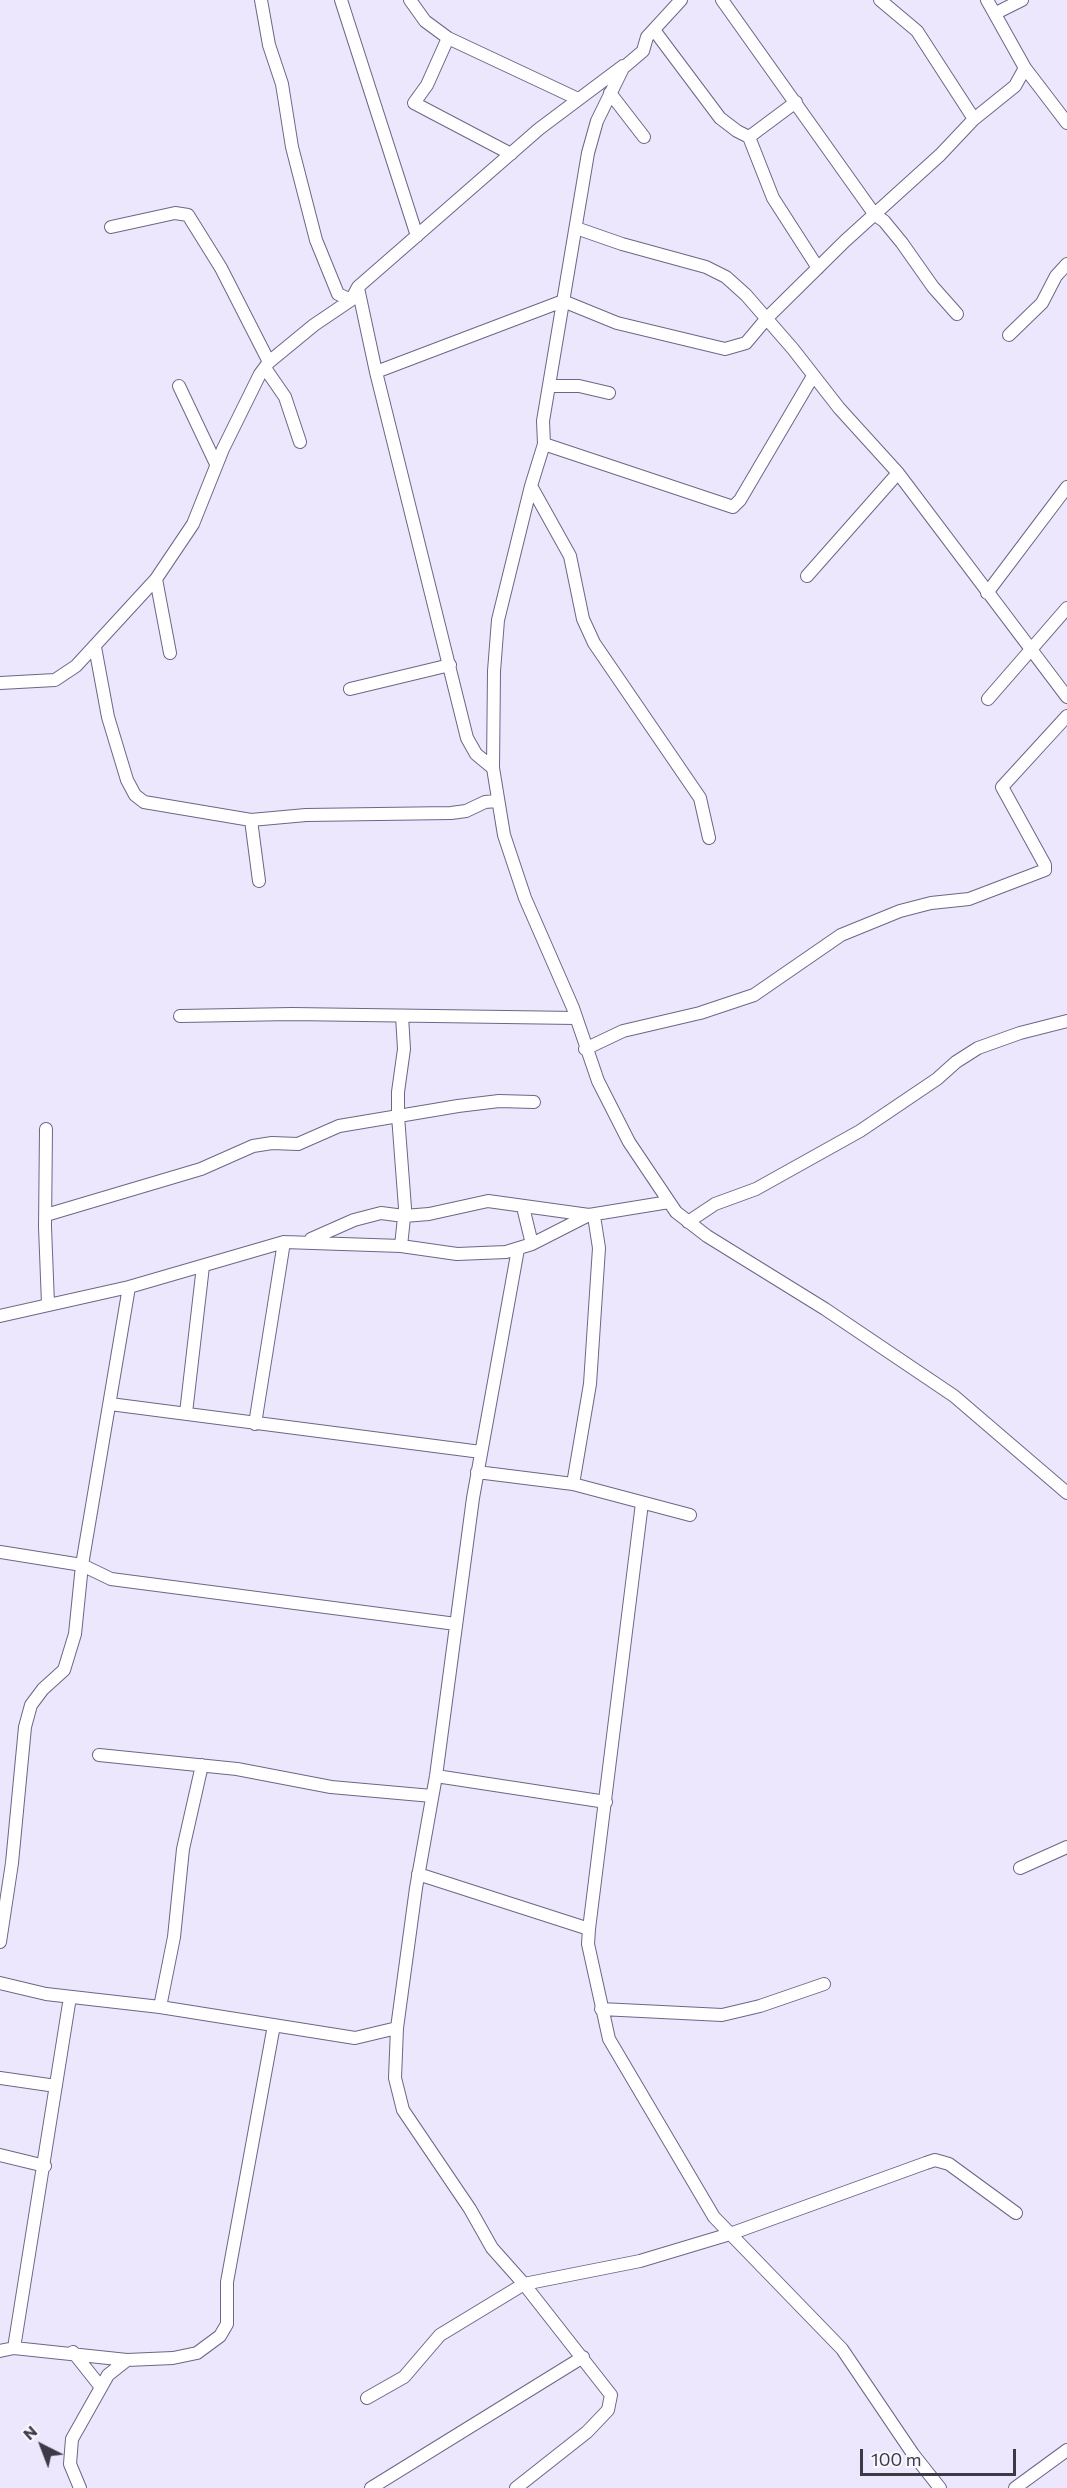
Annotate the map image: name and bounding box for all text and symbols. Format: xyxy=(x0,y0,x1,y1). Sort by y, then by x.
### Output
north arrow xyxy=(12,2416,72,2476)
text: N xyxy=(19,2421,40,2443)
scale bar xyxy=(863,2437,1019,2475)
text: 100 m xyxy=(871,2448,921,2470)

